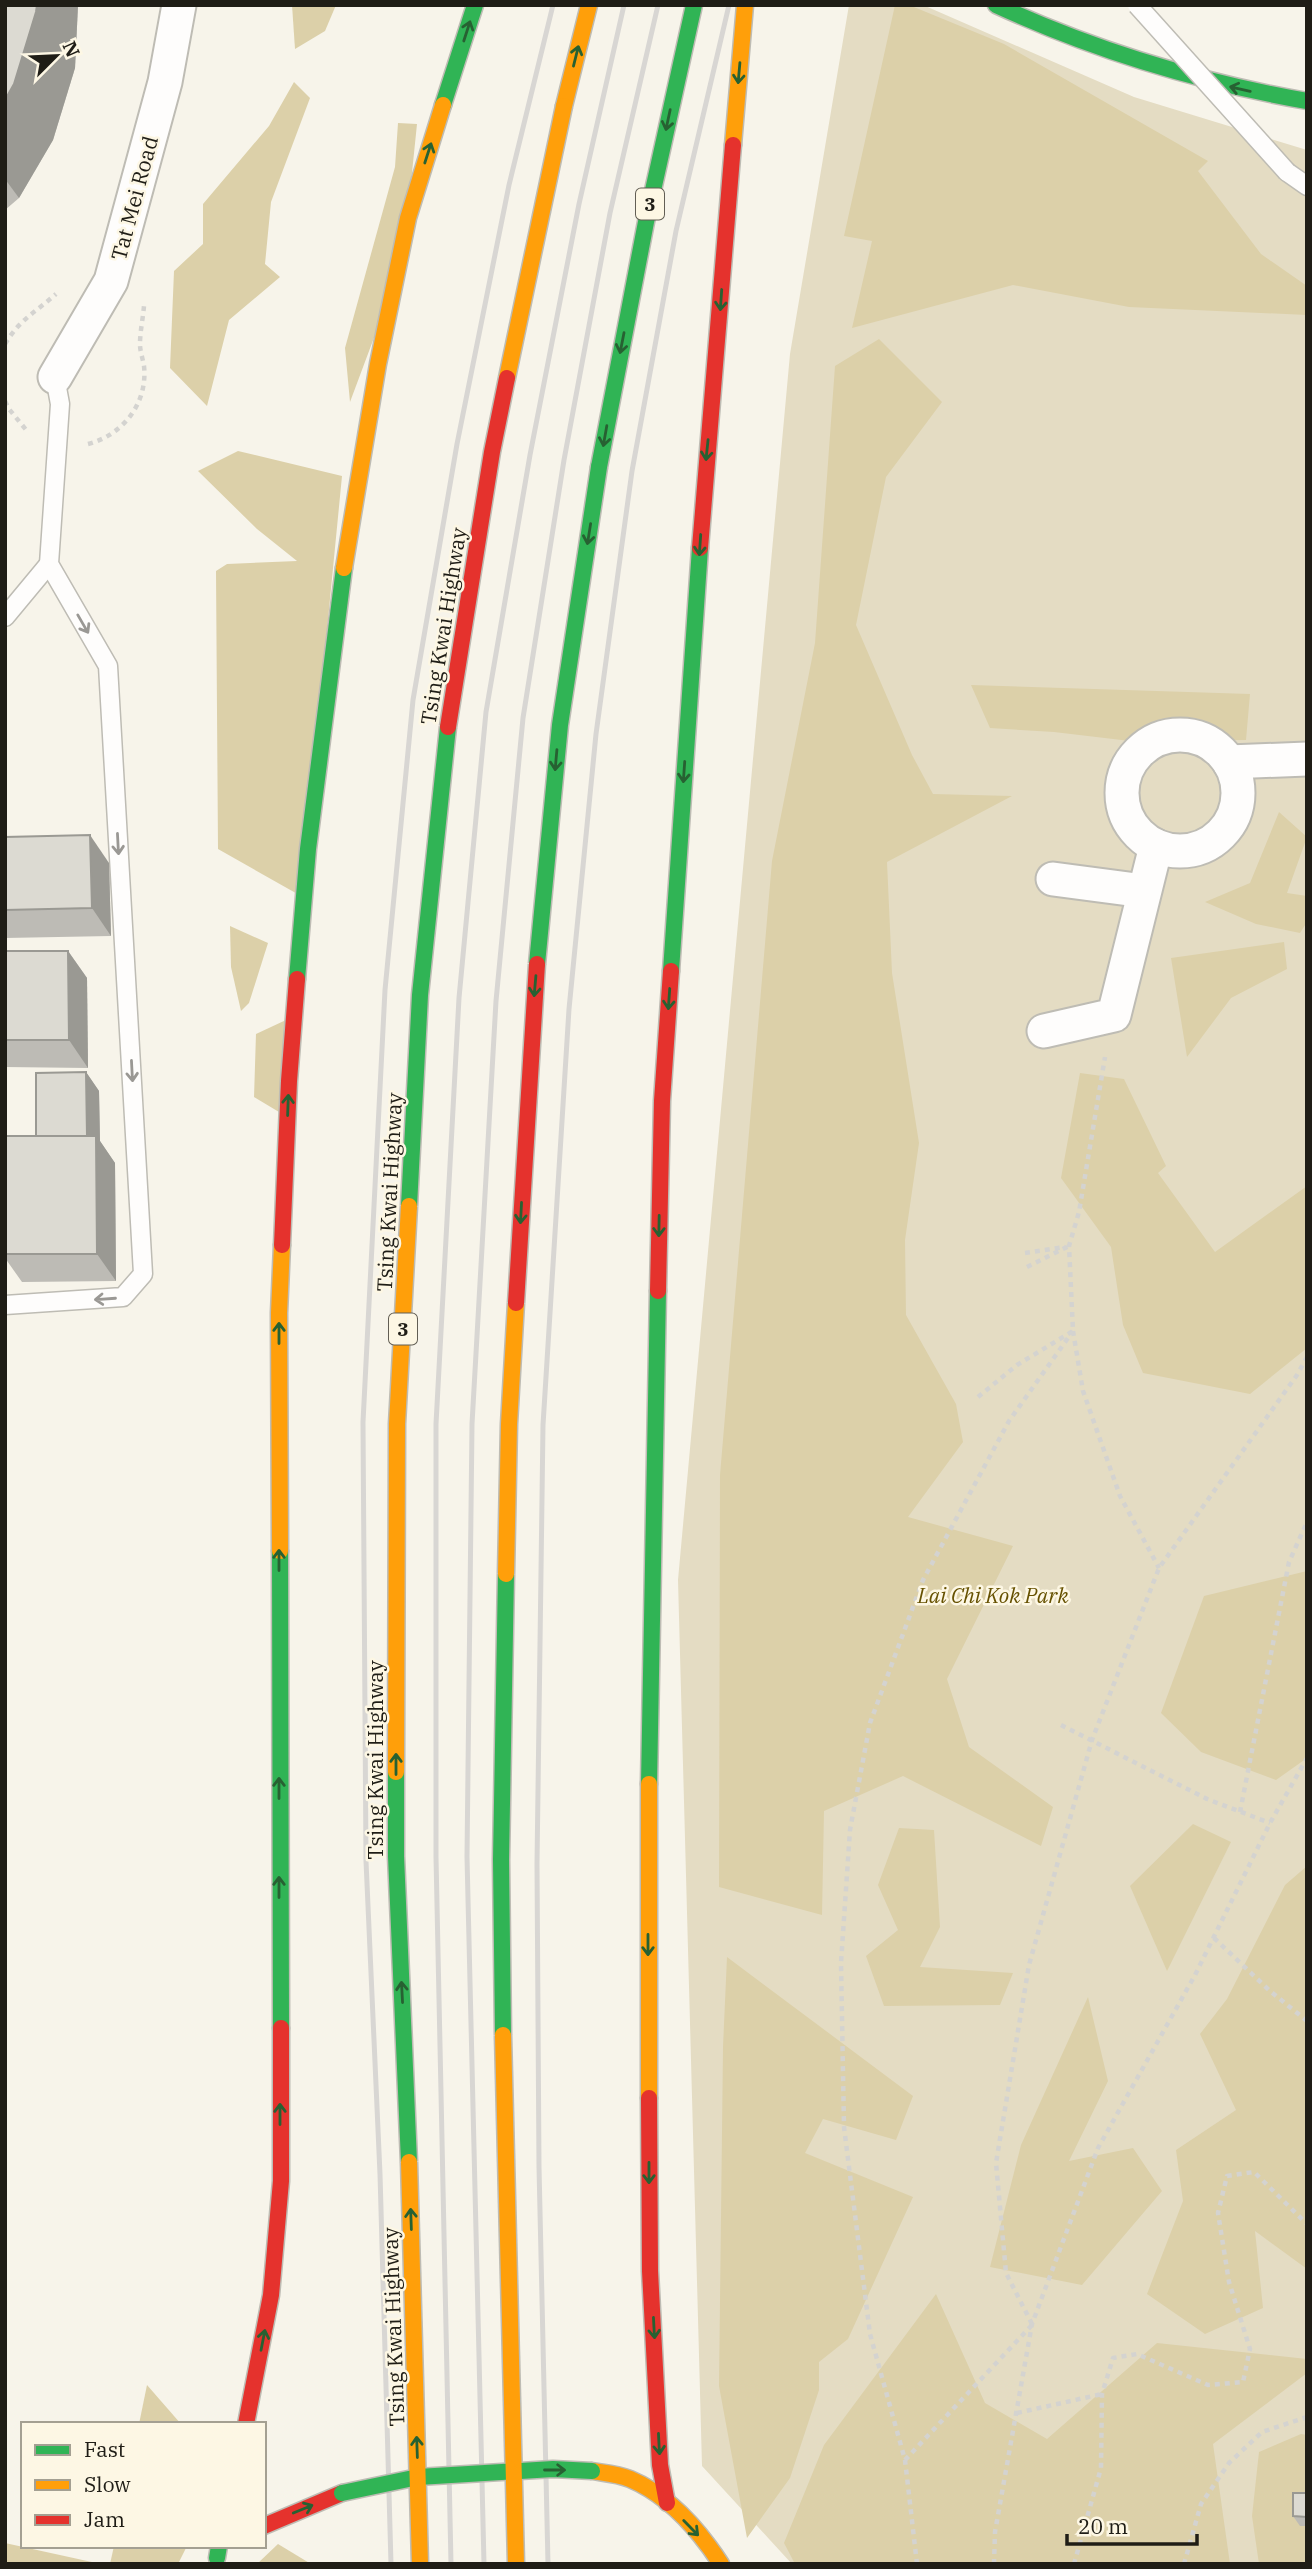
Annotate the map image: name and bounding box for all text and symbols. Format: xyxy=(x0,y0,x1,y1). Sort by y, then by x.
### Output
one-way arrow xyxy=(462,20,474,42)
north arrow xyxy=(21,21,91,91)
text: N xyxy=(58,37,86,61)
one-way arrow xyxy=(570,45,583,67)
one-way arrow xyxy=(732,61,745,84)
one-way arrow xyxy=(1229,81,1252,95)
one-way arrow xyxy=(661,108,675,131)
street label: Tat Mei Road xyxy=(104,133,164,263)
one-way arrow xyxy=(423,142,436,164)
road number: 3 xyxy=(636,188,664,220)
one-way arrow xyxy=(715,288,728,311)
one-way arrow xyxy=(615,331,629,354)
one-way arrow xyxy=(598,424,611,447)
one-way arrow xyxy=(700,439,713,461)
one-way arrow xyxy=(582,523,595,545)
street label: Tsing Kwai Highway xyxy=(414,525,473,727)
one-way arrow xyxy=(693,533,706,556)
one-way arrow xyxy=(76,613,90,633)
one-way arrow xyxy=(550,748,563,770)
one-way arrow xyxy=(677,760,690,783)
one-way arrow xyxy=(112,832,125,855)
one-way arrow xyxy=(528,974,541,997)
one-way arrow xyxy=(662,987,675,1010)
one-way arrow xyxy=(125,1060,138,1083)
street label: Tsing Kwai Highway xyxy=(370,1091,408,1292)
one-way arrow xyxy=(281,1094,294,1117)
one-way arrow xyxy=(514,1201,527,1224)
one-way arrow xyxy=(653,1215,666,1238)
one-way arrow xyxy=(94,1292,117,1305)
road number: 3 xyxy=(389,1314,417,1344)
one-way arrow xyxy=(272,1321,286,1344)
one-way arrow xyxy=(272,1549,286,1572)
park label: Lai Chi Kok Park xyxy=(916,1581,1069,1609)
street label: Tsing Kwai Highway xyxy=(361,1660,389,1860)
one-way arrow xyxy=(389,1753,403,1776)
one-way arrow xyxy=(272,1776,286,1799)
one-way arrow xyxy=(273,1875,286,1898)
one-way arrow xyxy=(641,1934,654,1957)
one-way arrow xyxy=(395,1981,408,2004)
one-way arrow xyxy=(273,2103,287,2126)
one-way arrow xyxy=(643,2161,656,2184)
one-way arrow xyxy=(404,2208,418,2231)
street label: Tsing Kwai Highway xyxy=(376,2226,410,2427)
one-way arrow xyxy=(647,2316,660,2339)
one-way arrow xyxy=(256,2330,270,2352)
legend xyxy=(21,2422,266,2548)
one-way arrow xyxy=(653,2432,666,2455)
text: Fast xyxy=(84,2435,125,2463)
one-way arrow xyxy=(410,2435,424,2458)
one-way arrow xyxy=(543,2463,566,2477)
text: Slow xyxy=(84,2470,131,2498)
one-way arrow xyxy=(291,2502,313,2515)
scale bar xyxy=(1067,2502,1196,2546)
text: Jam xyxy=(84,2505,125,2533)
text: 20 m xyxy=(1078,2512,1128,2540)
one-way arrow xyxy=(683,2519,700,2536)

